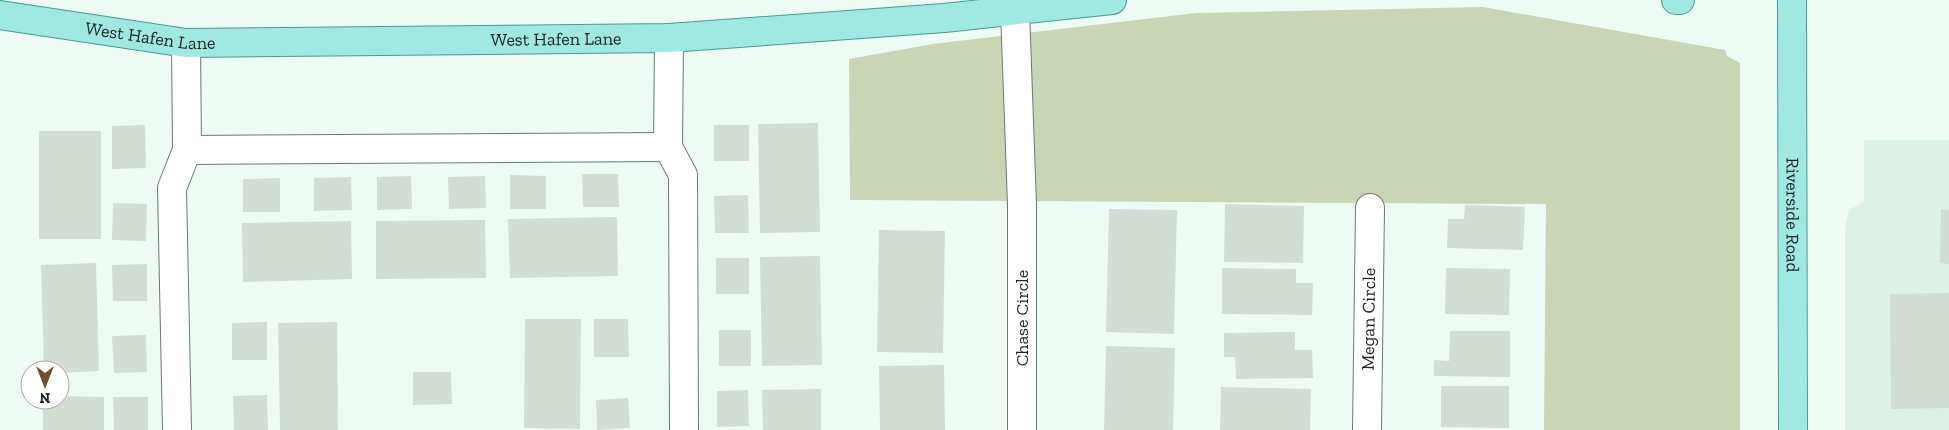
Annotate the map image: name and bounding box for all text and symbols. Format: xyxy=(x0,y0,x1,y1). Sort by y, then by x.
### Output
street label: West Hafen Lane xyxy=(84,17,216,54)
street label: West Hafen Lane xyxy=(490,27,622,51)
street label: Riverside Road xyxy=(1781,158,1804,273)
street label: Megan Circle xyxy=(1357,267,1380,371)
street label: Chase Circle xyxy=(1011,270,1033,366)
north arrow xyxy=(20,360,70,410)
text: N xyxy=(39,389,50,406)

